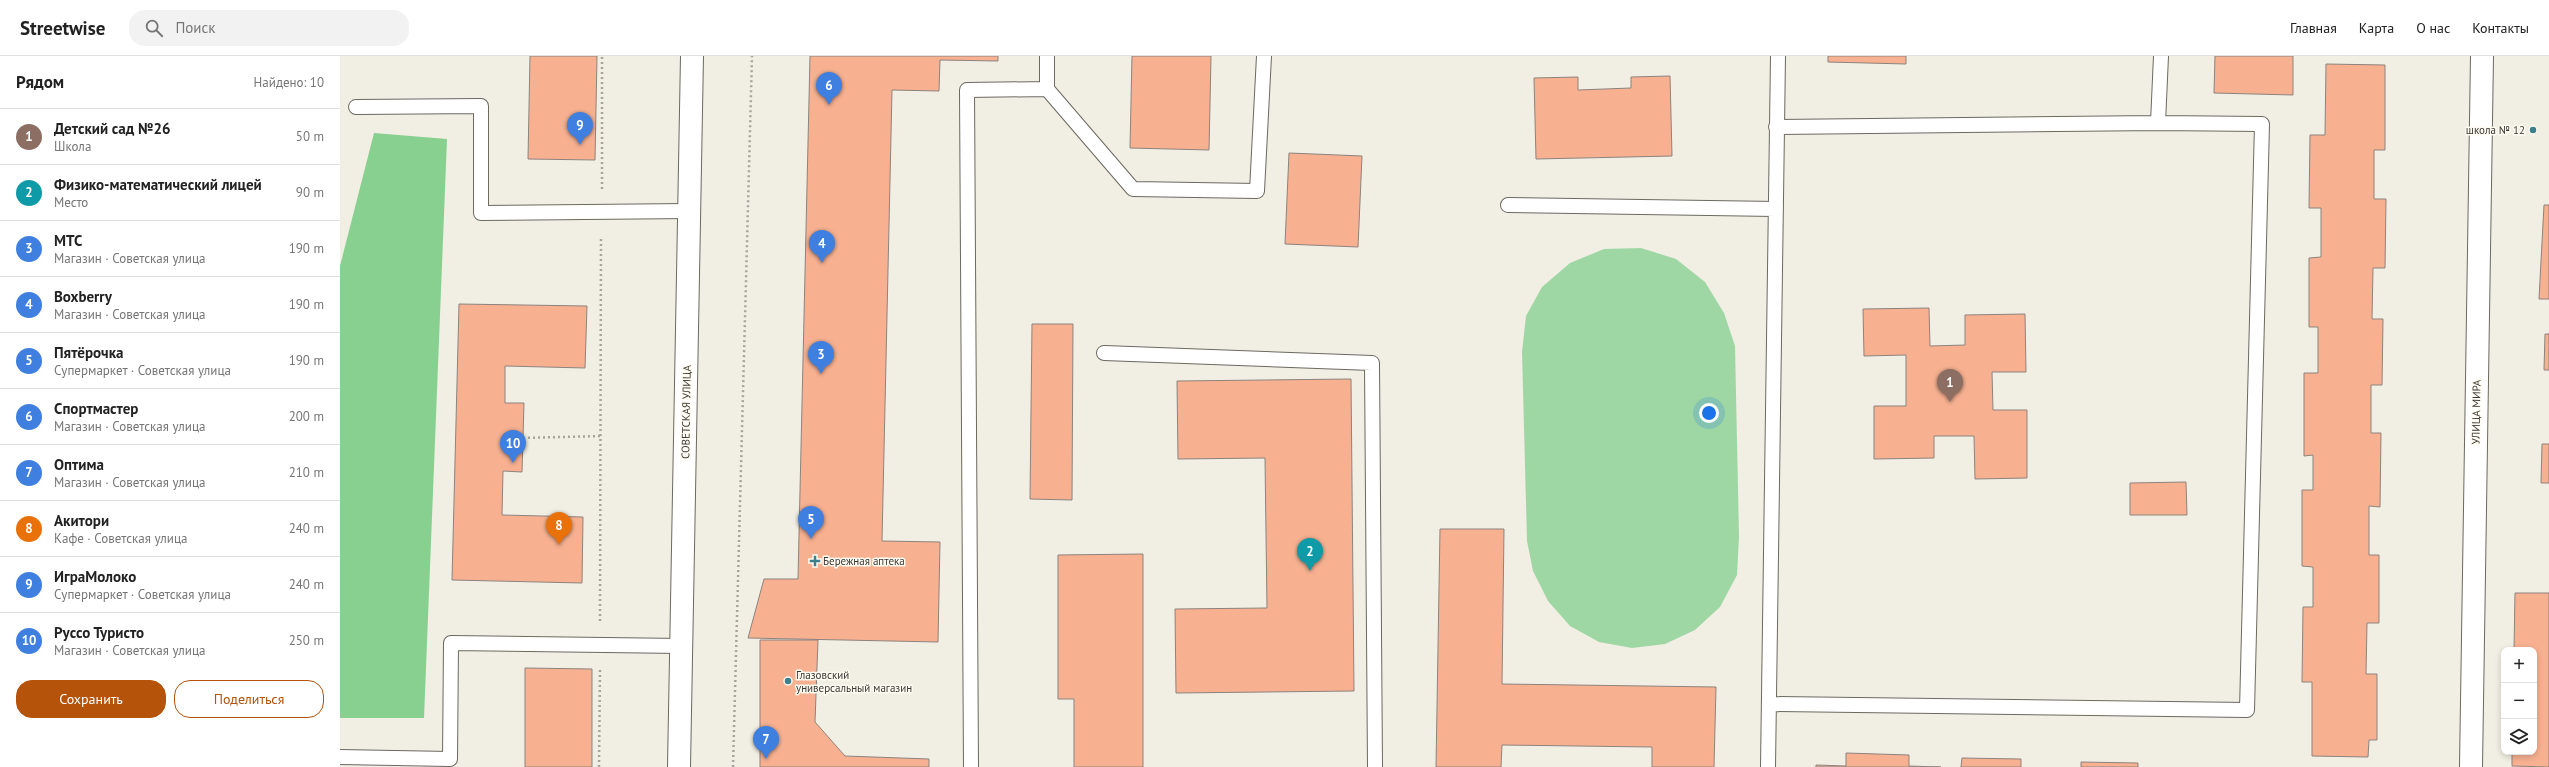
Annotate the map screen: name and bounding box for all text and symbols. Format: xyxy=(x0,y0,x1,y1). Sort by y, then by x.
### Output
search box xyxy=(129,10,409,46)
text: Streetwise xyxy=(20,16,105,40)
icon: search xyxy=(143,17,165,39)
text: Поиск xyxy=(175,18,215,37)
text: Главная xyxy=(2290,19,2337,37)
text: Карта xyxy=(2359,19,2394,37)
text: О нас xyxy=(2416,19,2450,37)
text: Контакты xyxy=(2472,19,2529,37)
text: Рядом xyxy=(16,71,64,93)
pin: 6 xyxy=(816,72,842,105)
text: Найдено: 10 xyxy=(254,74,324,91)
pin: 9 xyxy=(567,112,593,145)
text: Детский сад №26 xyxy=(54,119,171,138)
place label: школа № 12 xyxy=(2466,123,2525,137)
marker: школа № 12 xyxy=(2528,125,2538,135)
text: 1 xyxy=(25,128,33,145)
text: 50 m xyxy=(296,128,324,145)
text: Школа xyxy=(54,138,91,155)
text: Физико-математический лицей xyxy=(54,175,262,194)
text: 2 xyxy=(25,184,33,201)
text: 90 m xyxy=(296,184,324,201)
text: Место xyxy=(54,194,88,211)
pin: 4 xyxy=(809,230,835,263)
text: МТС xyxy=(54,231,82,250)
text: 3 xyxy=(25,240,33,257)
text: 190 m xyxy=(289,240,324,257)
text: Магазин · Советская улица xyxy=(54,250,206,267)
text: Boxberry xyxy=(54,287,112,306)
text: 4 xyxy=(25,296,33,313)
text: 190 m xyxy=(289,296,324,313)
text: Магазин · Советская улица xyxy=(54,306,206,323)
pin: 3 xyxy=(808,341,834,374)
text: Пятёрочка xyxy=(54,343,123,362)
text: 5 xyxy=(25,352,33,369)
text: 190 m xyxy=(289,352,324,369)
text: Супермаркет · Советская улица xyxy=(54,362,231,379)
street label: СОВЕТСКАЯ УЛИЦА xyxy=(678,364,694,459)
pin: 1 xyxy=(1937,369,1963,402)
street label: УЛИЦА МИРА xyxy=(2468,379,2484,444)
text: Спортмастер xyxy=(54,399,138,418)
your location xyxy=(1699,403,1719,423)
text: 6 xyxy=(25,408,33,425)
text: 200 m xyxy=(289,408,324,425)
text: Магазин · Советская улица xyxy=(54,418,206,435)
pin: 10 xyxy=(500,430,526,463)
text: Оптима xyxy=(54,455,104,474)
text: 7 xyxy=(25,464,33,481)
text: 210 m xyxy=(289,464,324,481)
text: Магазин · Советская улица xyxy=(54,474,206,491)
pin: 5 xyxy=(798,506,824,539)
text: Акитори xyxy=(54,511,109,530)
pin: 8 xyxy=(546,512,572,545)
text: 8 xyxy=(25,520,33,537)
text: 240 m xyxy=(289,520,324,537)
text: Кафе · Советская улица xyxy=(54,530,187,547)
pin: 2 xyxy=(1297,538,1323,571)
place label: Бережная аптека xyxy=(823,554,905,568)
marker: Бережная аптека xyxy=(810,556,820,566)
text: ИграМолоко xyxy=(54,567,136,586)
text: 9 xyxy=(25,576,33,593)
text: 240 m xyxy=(289,576,324,593)
text: Супермаркет · Советская улица xyxy=(54,586,231,603)
text: Руссо Туристо xyxy=(54,623,144,642)
text: 10 xyxy=(22,632,36,649)
text: 250 m xyxy=(289,632,324,649)
text: Магазин · Советская улица xyxy=(54,642,206,659)
map controls xyxy=(2501,647,2537,755)
button: + xyxy=(2501,647,2537,683)
place label: Глазовский универсальный магазин xyxy=(796,668,912,695)
marker: Глазовский универсальный магазин xyxy=(783,676,793,686)
button: Сохранить xyxy=(16,680,166,718)
button: Поделиться xyxy=(174,680,324,718)
button: − xyxy=(2501,683,2537,719)
button: layers xyxy=(2501,719,2537,755)
pin: 7 xyxy=(753,726,779,759)

